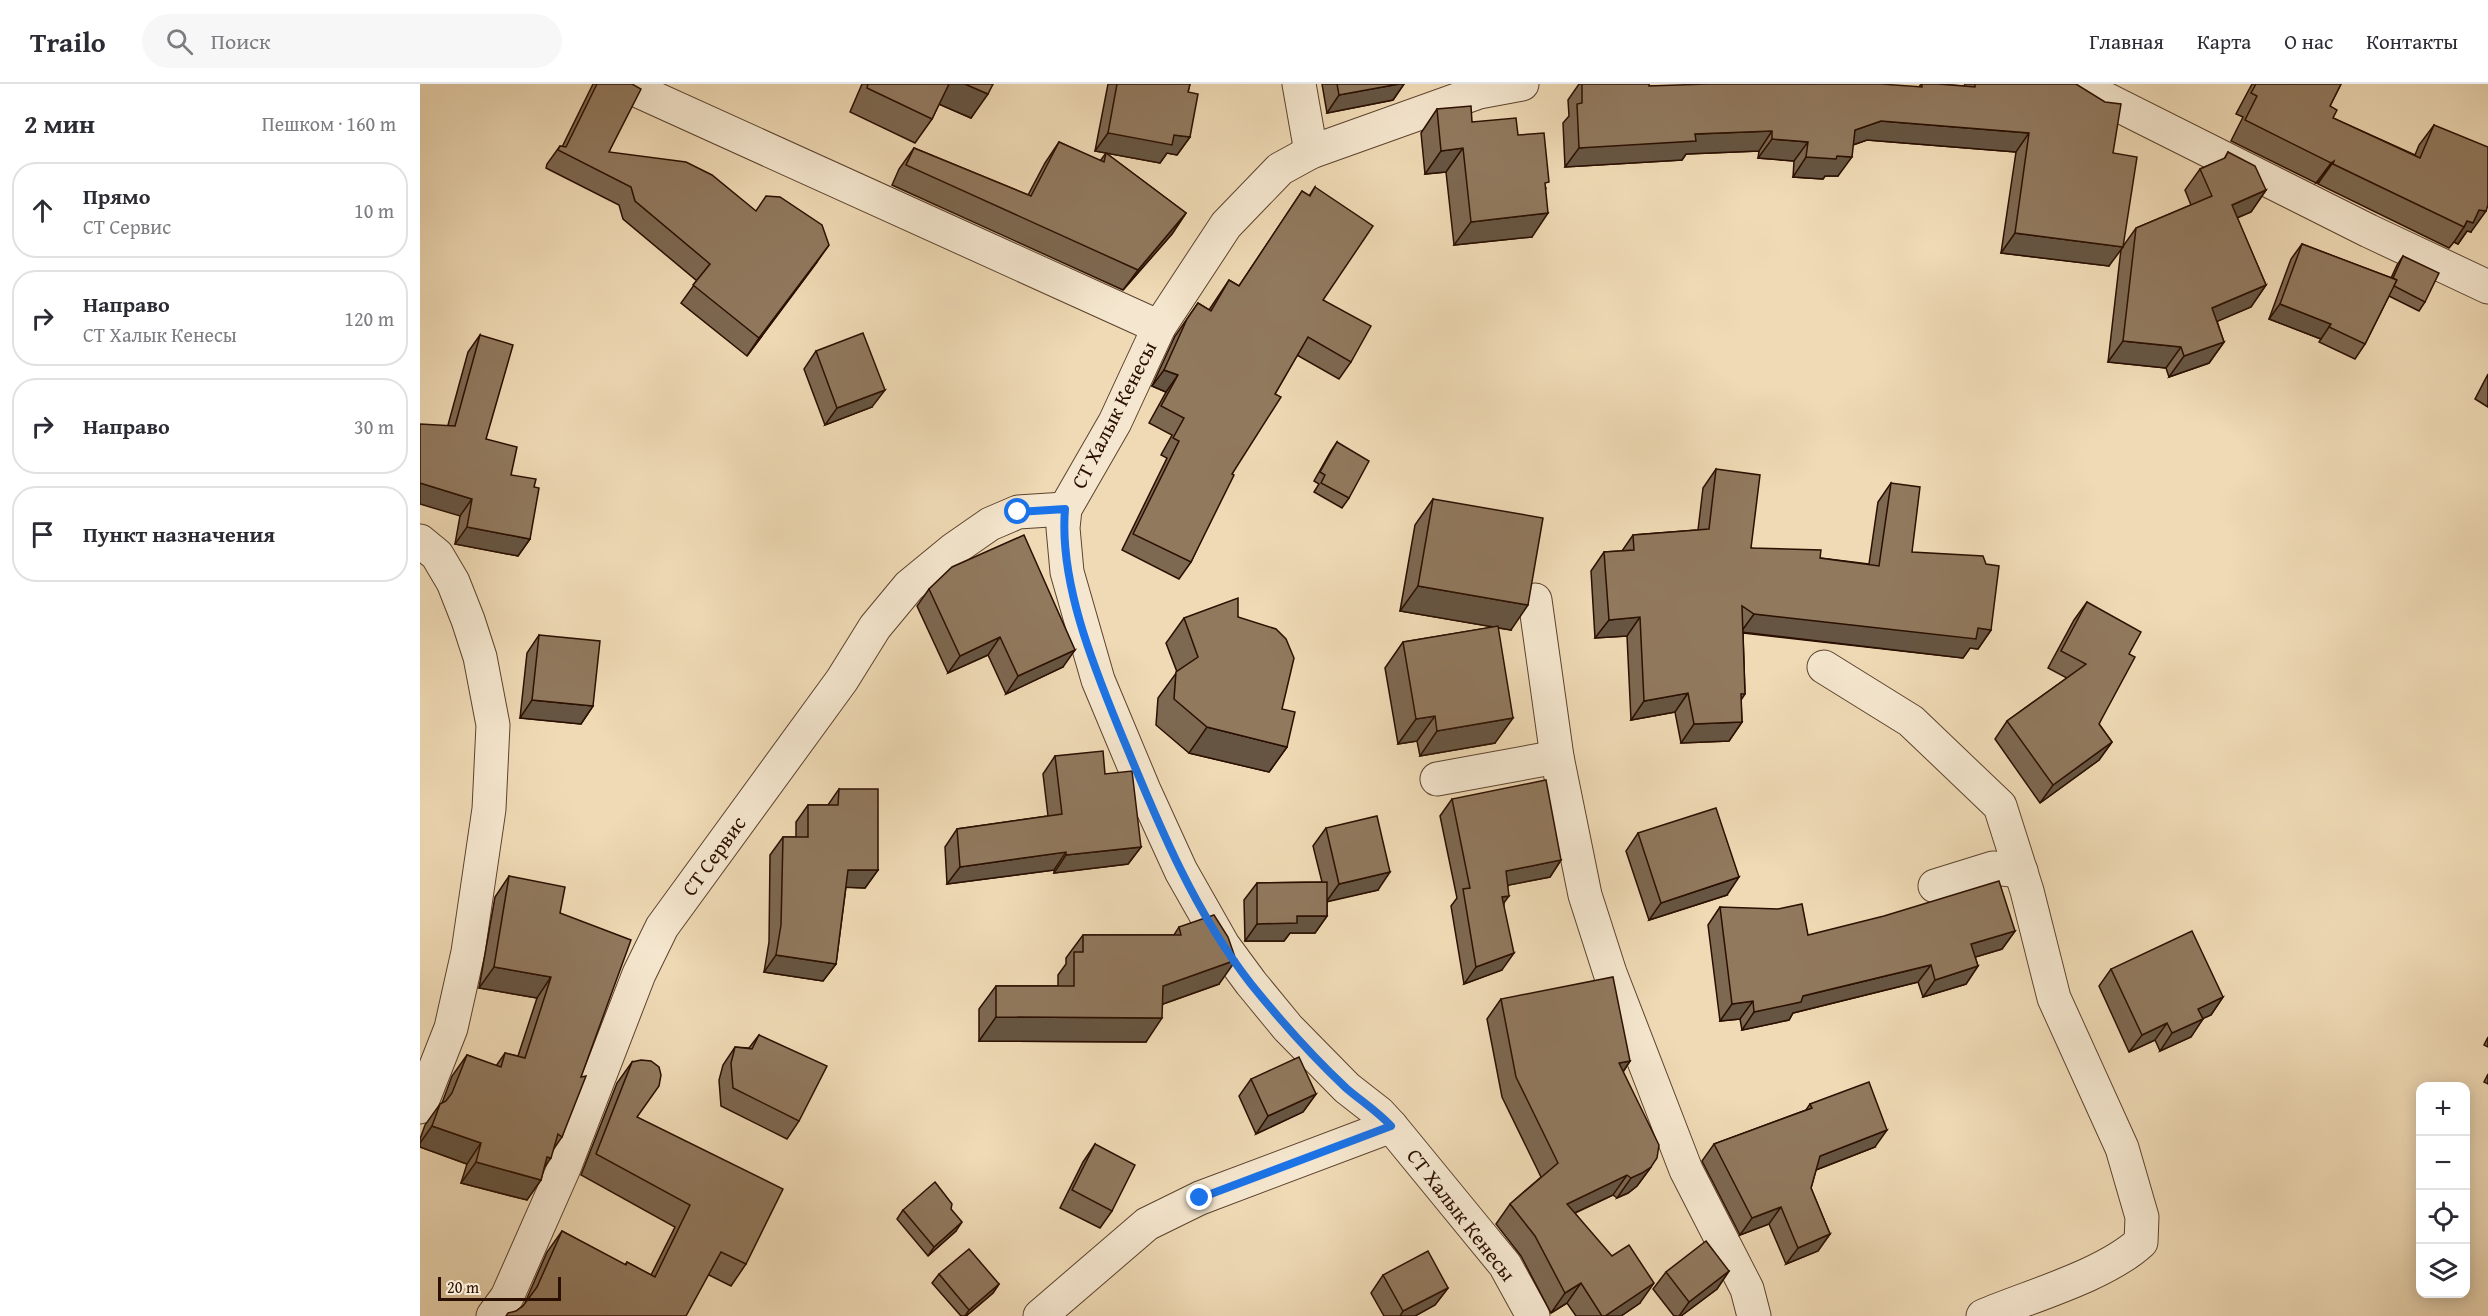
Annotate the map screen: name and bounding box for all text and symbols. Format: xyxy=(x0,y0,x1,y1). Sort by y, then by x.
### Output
search box xyxy=(142,14,562,68)
text: Trailo xyxy=(30,21,106,62)
icon: search xyxy=(163,25,196,58)
text: Поиск xyxy=(211,25,271,57)
text: Главная xyxy=(2089,26,2164,57)
text: Карта xyxy=(2197,26,2251,57)
text: О нас xyxy=(2284,26,2333,57)
text: Контакты xyxy=(2366,26,2458,57)
text: 2 мин xyxy=(24,104,95,143)
text: Пешком · 160 m xyxy=(262,109,396,138)
text: Прямо xyxy=(83,180,150,212)
icon: ahead xyxy=(26,194,59,227)
text: 10 m xyxy=(354,196,394,225)
text: СТ Сервис xyxy=(83,212,171,241)
text: Направо xyxy=(83,288,170,320)
icon: right xyxy=(26,302,59,335)
text: 120 m xyxy=(344,304,394,333)
text: СТ Халык Кенесы xyxy=(83,320,237,349)
street label: СТ Халык Кенесы xyxy=(1063,336,1164,494)
icon: right xyxy=(26,410,59,443)
text: Направо xyxy=(83,410,170,442)
text: 30 m xyxy=(354,412,394,441)
route start xyxy=(1004,498,1030,524)
icon: arrive xyxy=(26,518,59,551)
text: Пункт назначения xyxy=(83,518,275,550)
street label: СТ Сервис xyxy=(674,809,753,902)
map controls xyxy=(2416,1082,2470,1298)
button: + xyxy=(2416,1082,2470,1136)
button: − xyxy=(2416,1136,2470,1190)
street label: СТ Халык Кенесы xyxy=(1399,1142,1524,1288)
route end xyxy=(1186,1184,1212,1210)
button: locate xyxy=(2416,1190,2470,1244)
button: layers xyxy=(2416,1244,2470,1298)
scale bar xyxy=(438,1274,561,1302)
text: 20 m xyxy=(447,1275,479,1299)

